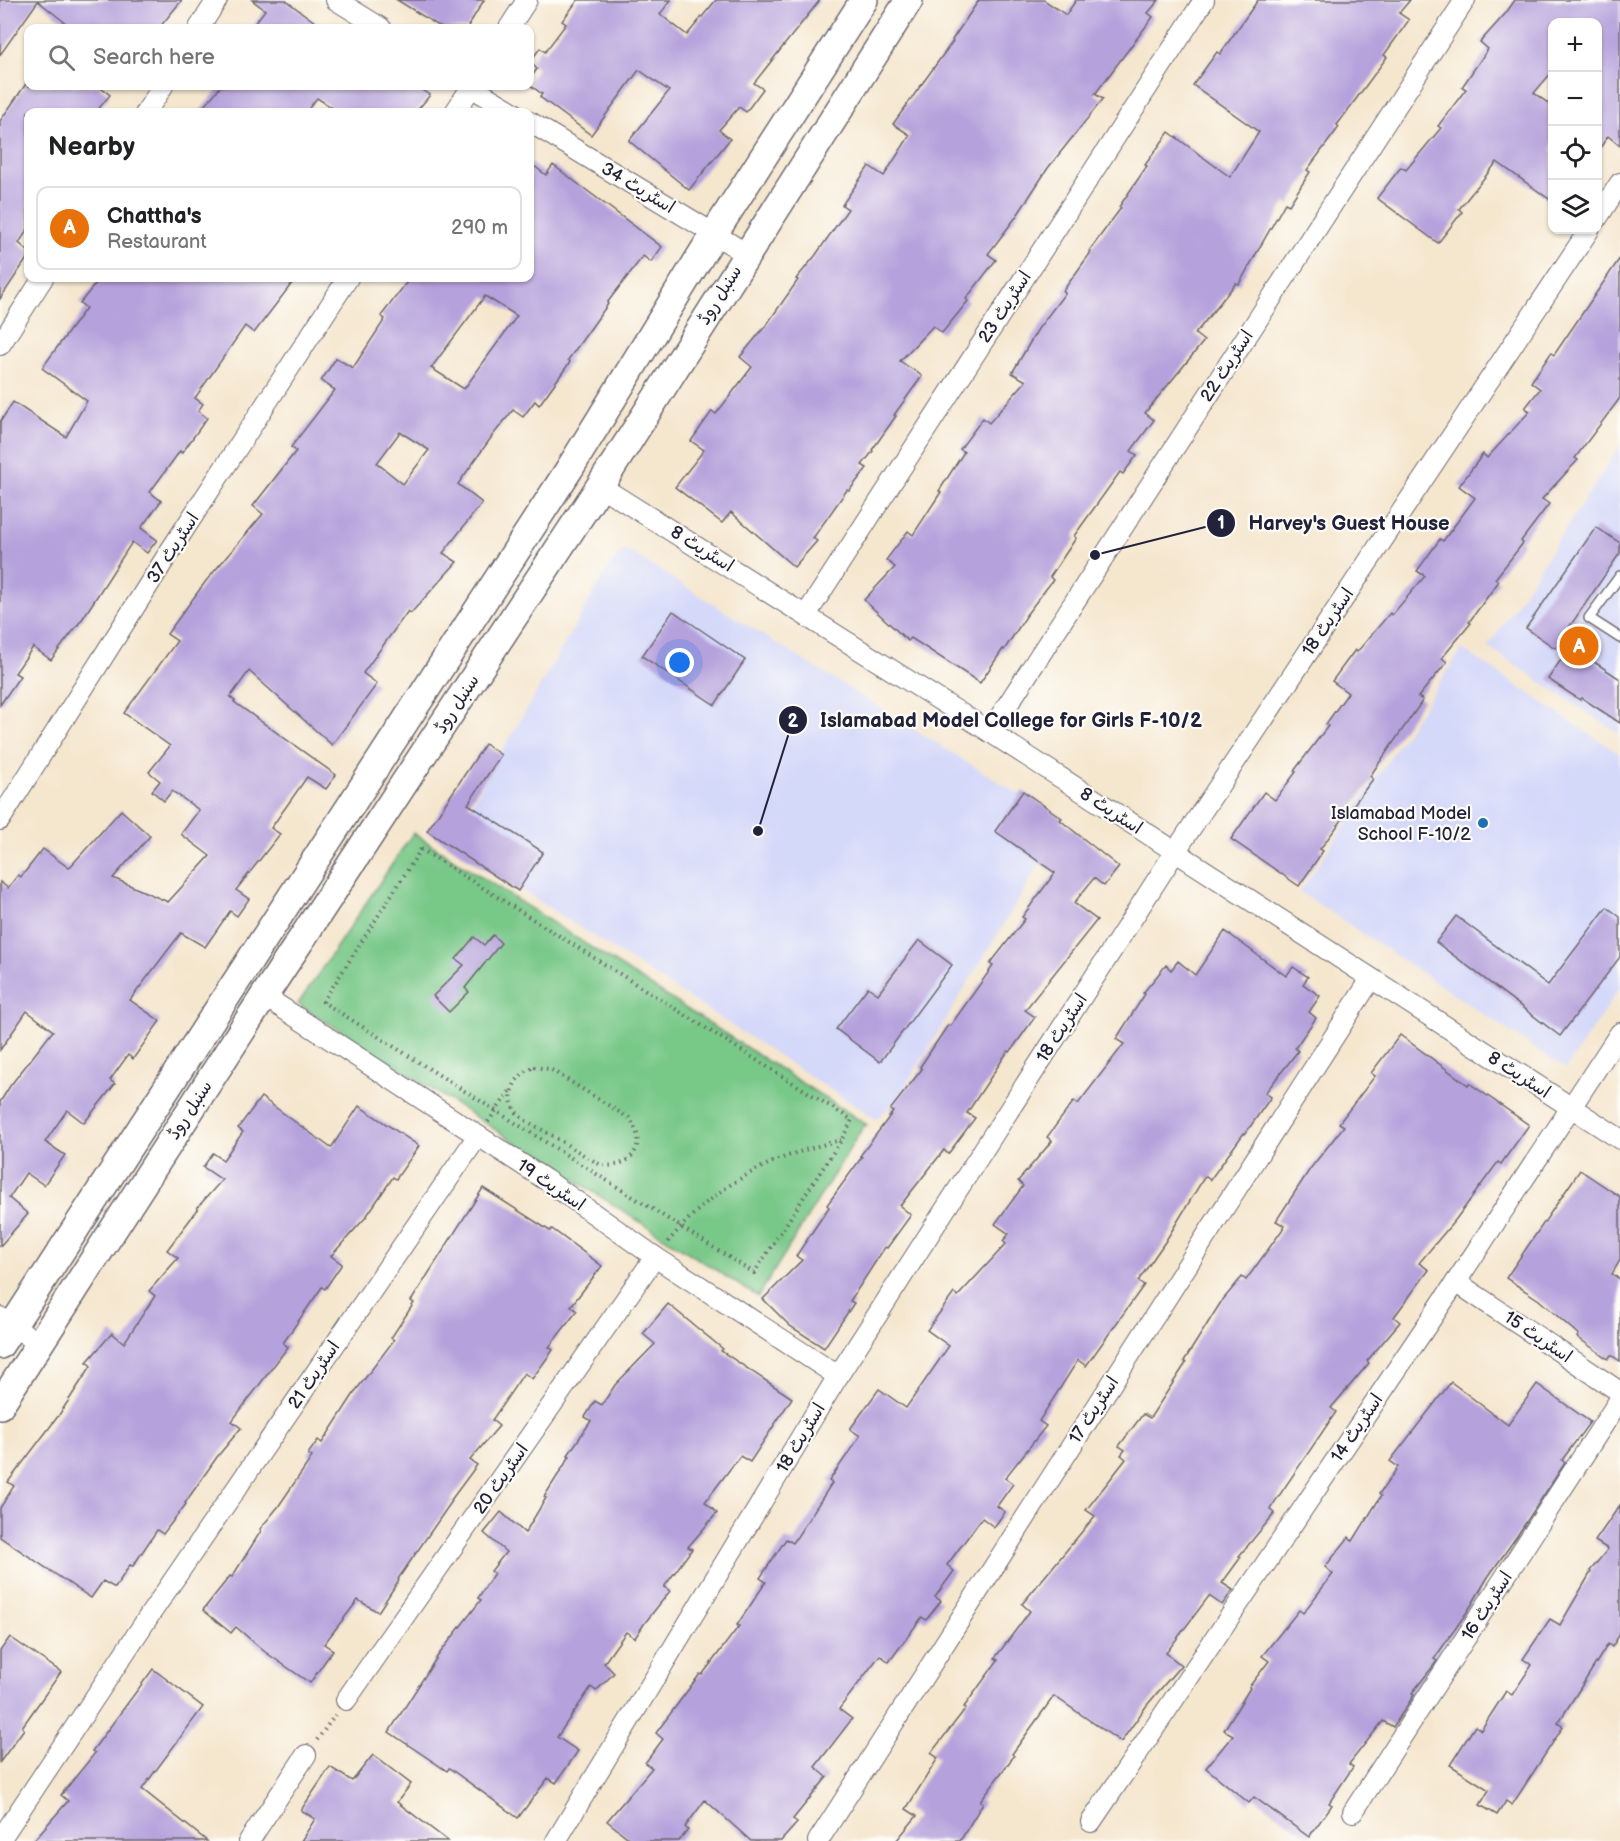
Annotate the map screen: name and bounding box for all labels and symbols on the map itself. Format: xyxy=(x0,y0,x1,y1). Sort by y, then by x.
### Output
street label: اسٹریٹ 34 xyxy=(598,158,678,218)
street label: سنبل روڈ xyxy=(694,261,746,329)
street label: اسٹریٹ 23 xyxy=(974,267,1036,347)
street label: اسٹریٹ 22 xyxy=(1196,326,1258,406)
callout: Harvey's Guest House xyxy=(1206,504,1461,542)
street label: اسٹریٹ 37 xyxy=(142,509,204,587)
text: Harvey's Guest House xyxy=(1248,512,1450,536)
text: 1 xyxy=(1217,513,1225,534)
street label: اسٹریٹ 8 xyxy=(667,521,737,577)
street label: اسٹریٹ 18 xyxy=(1298,584,1358,660)
pin: A xyxy=(1560,624,1598,668)
your location xyxy=(665,648,694,677)
street label: سنبل روڈ xyxy=(430,671,484,737)
callout: Islamabad Model College for Girls F-10/2 xyxy=(778,701,1214,739)
text: Islamabad Model College for Girls F-10/2 xyxy=(820,709,1202,733)
text: 2 xyxy=(788,711,799,732)
street label: اسٹریٹ 8 xyxy=(1076,783,1146,839)
place label: Islamabad Model School F-10/2 xyxy=(1331,803,1471,845)
marker: Islamabad Model School F-10/2 xyxy=(1476,816,1490,830)
street label: اسٹریٹ 18 xyxy=(1032,990,1092,1066)
street label: اسٹریٹ 8 xyxy=(1484,1047,1554,1103)
street label: سنبل روڈ xyxy=(163,1077,217,1143)
street label: اسٹریٹ 19 xyxy=(513,1155,589,1215)
street label: اسٹریٹ 15 xyxy=(1500,1307,1576,1367)
street label: اسٹریٹ 21 xyxy=(284,1337,344,1413)
street label: اسٹریٹ 17 xyxy=(1065,1373,1123,1447)
street label: اسٹریٹ 14 xyxy=(1327,1390,1387,1466)
street label: اسٹریٹ 18 xyxy=(772,1399,830,1477)
street label: اسٹریٹ 20 xyxy=(469,1440,533,1518)
street label: اسٹریٹ 16 xyxy=(1457,1568,1517,1644)

